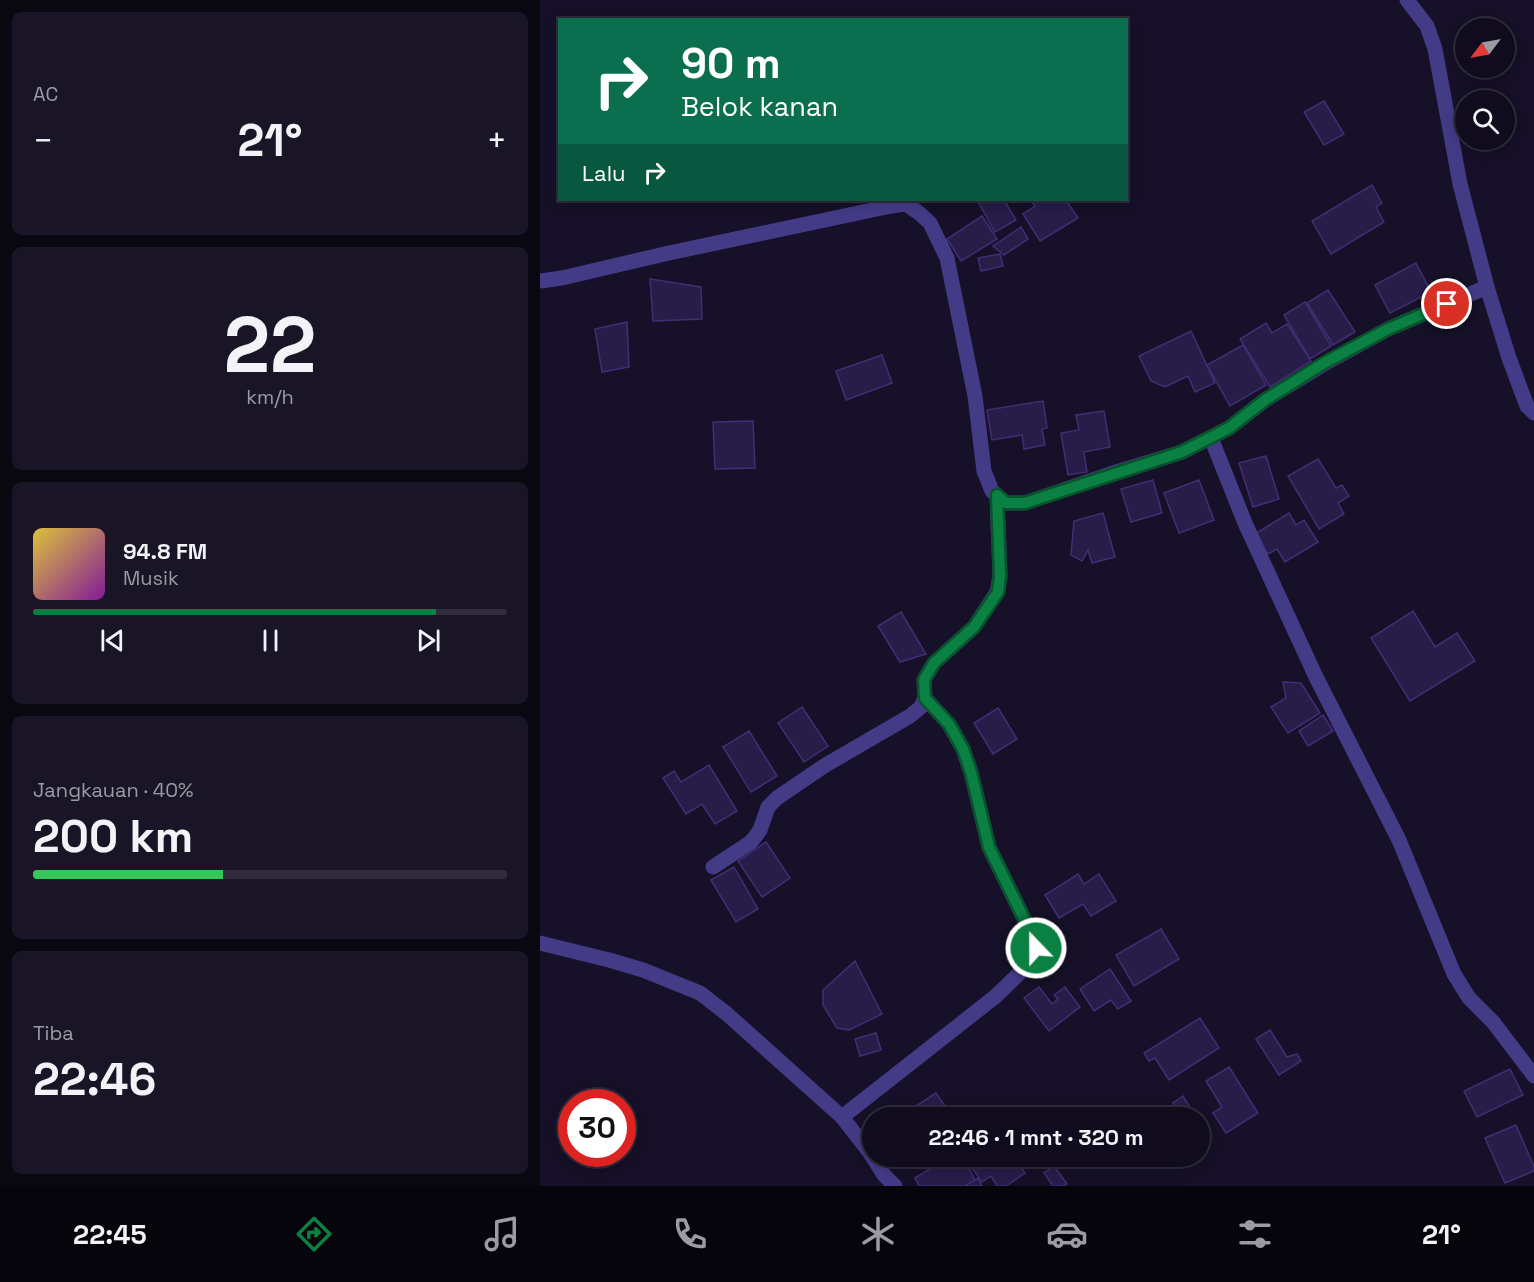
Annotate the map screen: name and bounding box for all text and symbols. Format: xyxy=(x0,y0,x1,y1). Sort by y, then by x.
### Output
north arrow xyxy=(1455,18,1515,78)
map controls xyxy=(1455,18,1515,150)
text: 90 m xyxy=(681,37,781,90)
icon: right xyxy=(582,42,660,120)
text: AC xyxy=(33,81,58,107)
text: Belok kanan xyxy=(681,89,838,124)
button: search xyxy=(1455,90,1515,150)
text: 21° xyxy=(238,112,302,169)
text: − xyxy=(33,120,53,162)
text: + xyxy=(487,120,507,162)
icon: right xyxy=(638,156,671,189)
text: Lalu xyxy=(582,159,626,187)
pin xyxy=(1421,278,1472,329)
icon: arrive xyxy=(1430,287,1463,320)
text: 22 xyxy=(224,295,316,395)
text: km/h xyxy=(246,384,294,410)
text: 94.8 FM xyxy=(123,537,207,565)
text: Musik xyxy=(123,565,179,591)
icon: previous xyxy=(96,624,129,657)
icon: pause xyxy=(254,624,287,657)
icon: next xyxy=(412,624,445,657)
text: Jangkauan · 40% xyxy=(33,777,194,803)
text: 200 km xyxy=(33,808,193,865)
position arrow xyxy=(1004,916,1068,980)
text: Tiba xyxy=(33,1020,74,1046)
text: 22:46 xyxy=(33,1051,156,1108)
speed limit sign: 30 xyxy=(558,1089,636,1167)
text: 22:46 · 1 mnt · 320 m xyxy=(929,1123,1143,1151)
icon: directions xyxy=(293,1213,335,1255)
icon: music xyxy=(481,1213,523,1255)
icon: phone xyxy=(669,1213,711,1255)
icon: climate xyxy=(857,1213,899,1255)
icon: car xyxy=(1046,1213,1088,1255)
icon: filters xyxy=(1234,1213,1276,1255)
text: 22:45 xyxy=(73,1217,147,1252)
text: 21° xyxy=(1422,1217,1461,1252)

